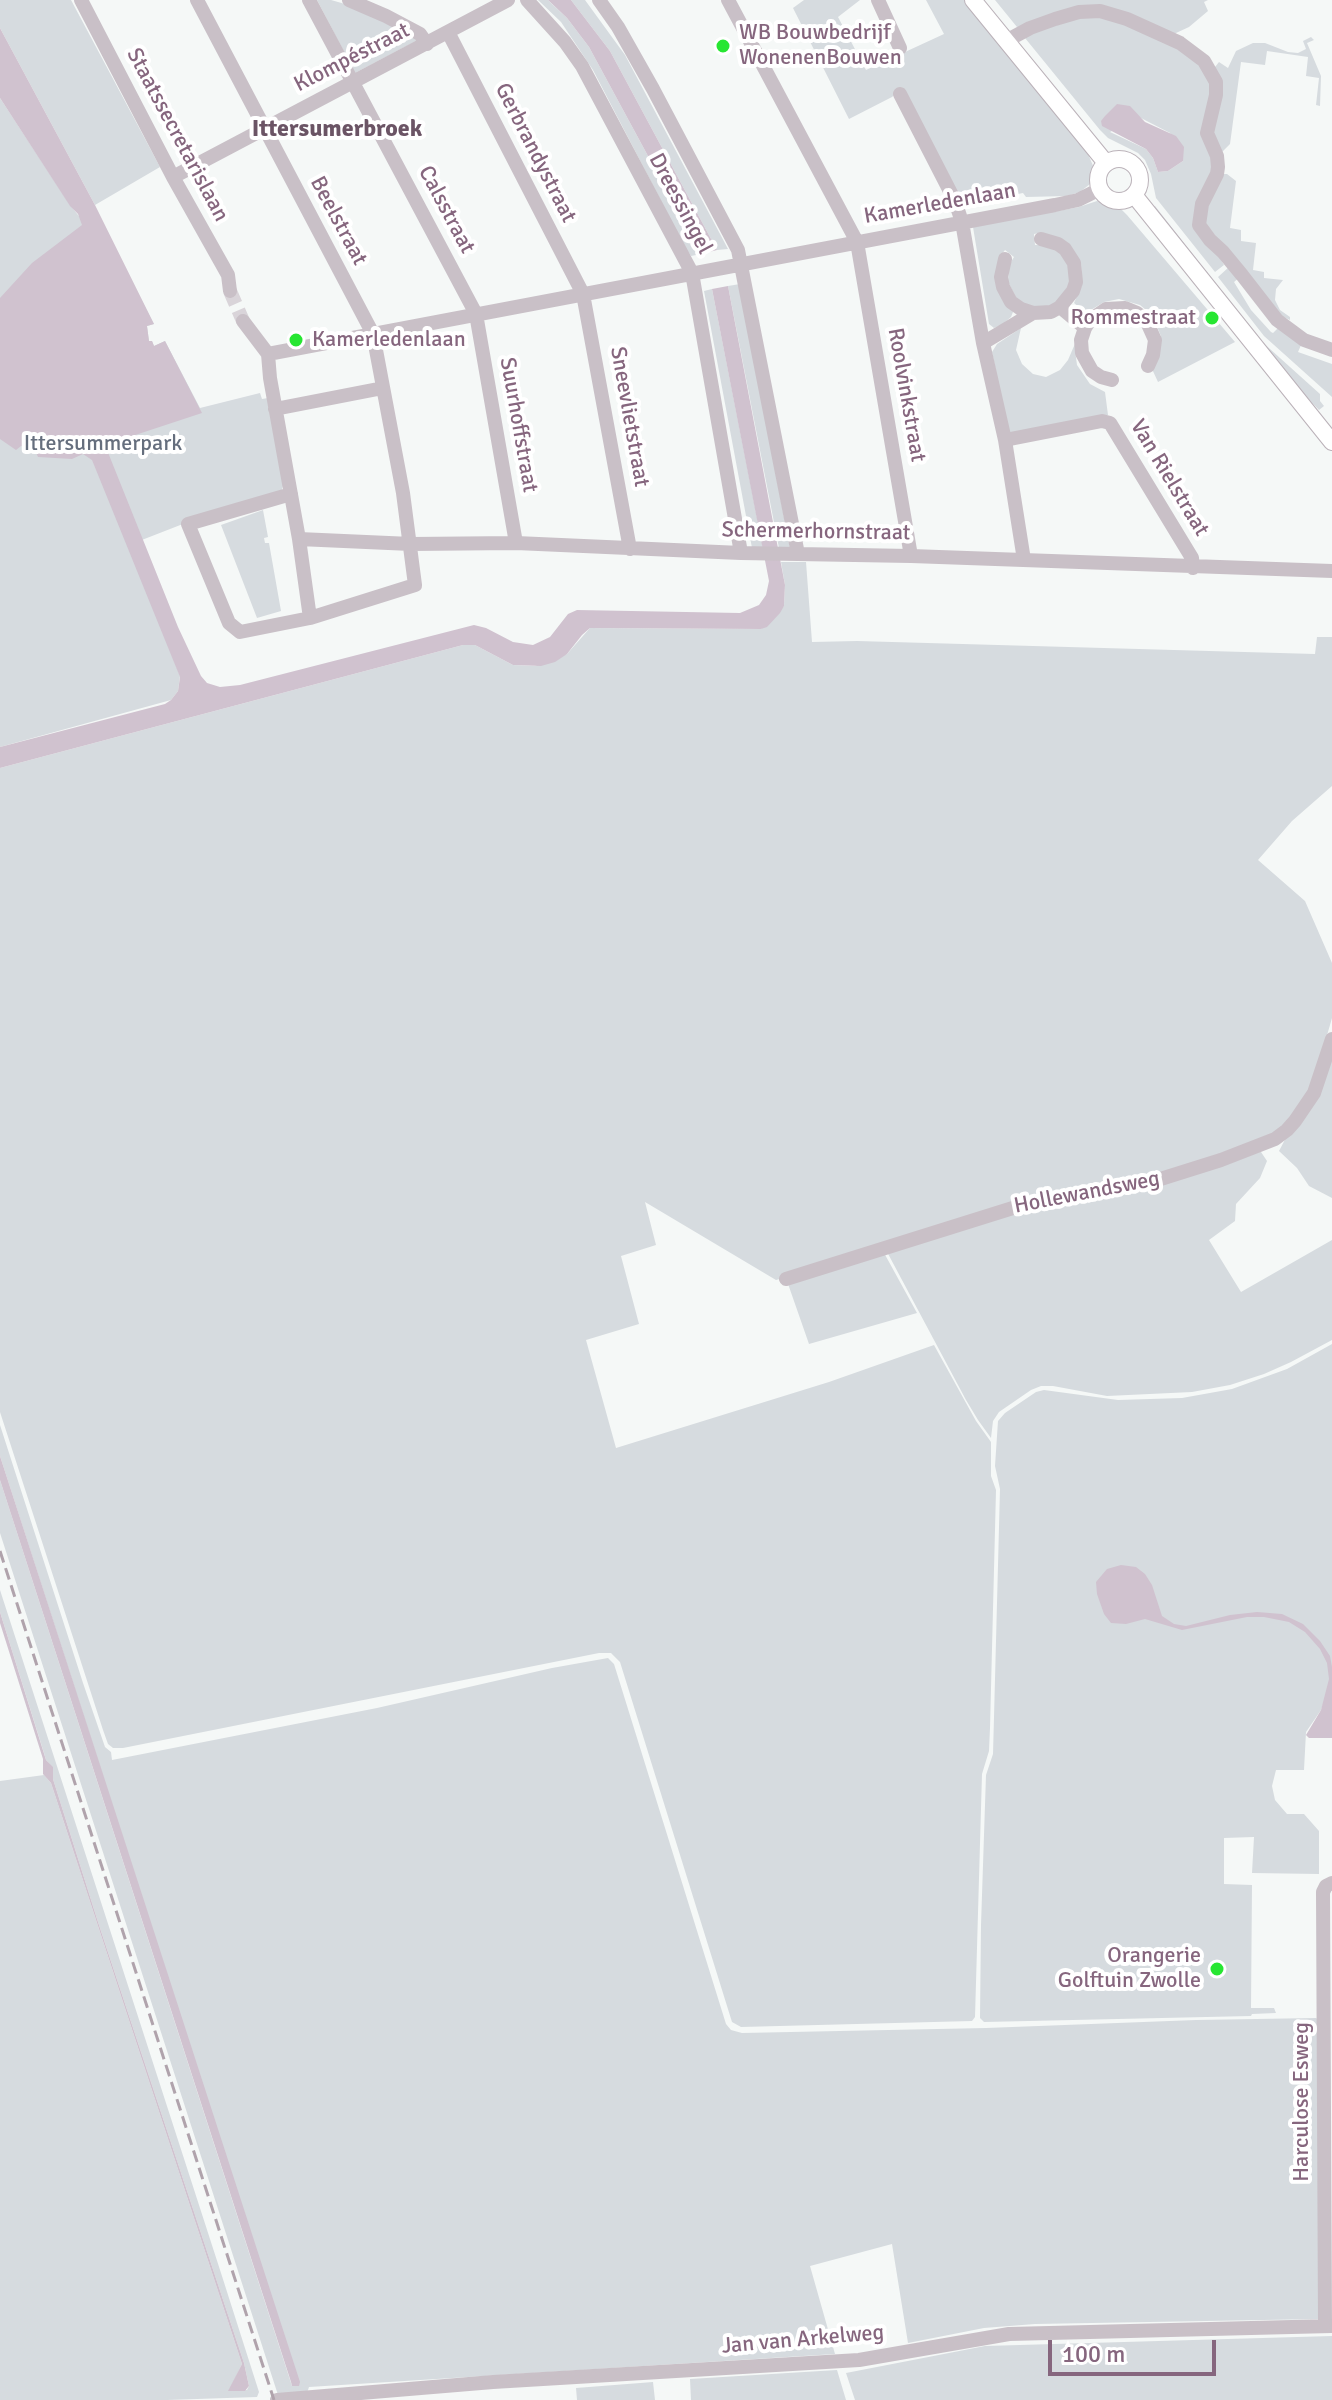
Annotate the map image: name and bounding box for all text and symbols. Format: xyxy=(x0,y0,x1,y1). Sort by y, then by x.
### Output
street label: Klompéstraat xyxy=(290,18,414,98)
place label: WB Bouwbedrijf WonenenBouwen xyxy=(739,20,902,72)
marker: WB Bouwbedrijf WonenenBouwen xyxy=(714,37,732,55)
street label: Staatssecretarislaan xyxy=(120,44,234,226)
street label: Gerbrandystraat xyxy=(489,79,581,227)
district label: Ittersumerbroek xyxy=(252,116,422,144)
street label: Dreessingel xyxy=(642,149,718,259)
street label: Calsstraat xyxy=(412,162,480,258)
street label: Beelstraat xyxy=(304,172,372,270)
street label: Kamerledenlaan xyxy=(862,178,1018,230)
place label: Rommestraat xyxy=(1071,305,1196,331)
marker: Rommestraat xyxy=(1203,309,1221,327)
street label: Roolvinkstraat xyxy=(881,326,931,464)
place label: Kamerledenlaan xyxy=(312,327,466,353)
marker: Kamerledenlaan xyxy=(287,331,305,349)
street label: Sneevlietstraat xyxy=(604,345,654,489)
street label: Suurhoffstraat xyxy=(493,355,543,495)
street label: Van Rielstraat xyxy=(1124,415,1214,541)
park label: Ittersummerpark xyxy=(24,431,182,457)
street label: Schermerhornstraat xyxy=(721,517,911,547)
street label: Hollewandsweg xyxy=(1012,1166,1162,1220)
place label: Orangerie Golftuin Zwolle xyxy=(1058,1943,1201,1994)
marker: Orangerie Golftuin Zwolle xyxy=(1208,1960,1226,1978)
street label: Harculose Esweg xyxy=(1289,2022,1315,2182)
street label: Jan van Arkelweg xyxy=(721,2320,885,2360)
scale bar xyxy=(1052,2324,1220,2374)
text: 100 m xyxy=(1062,2339,1125,2369)

